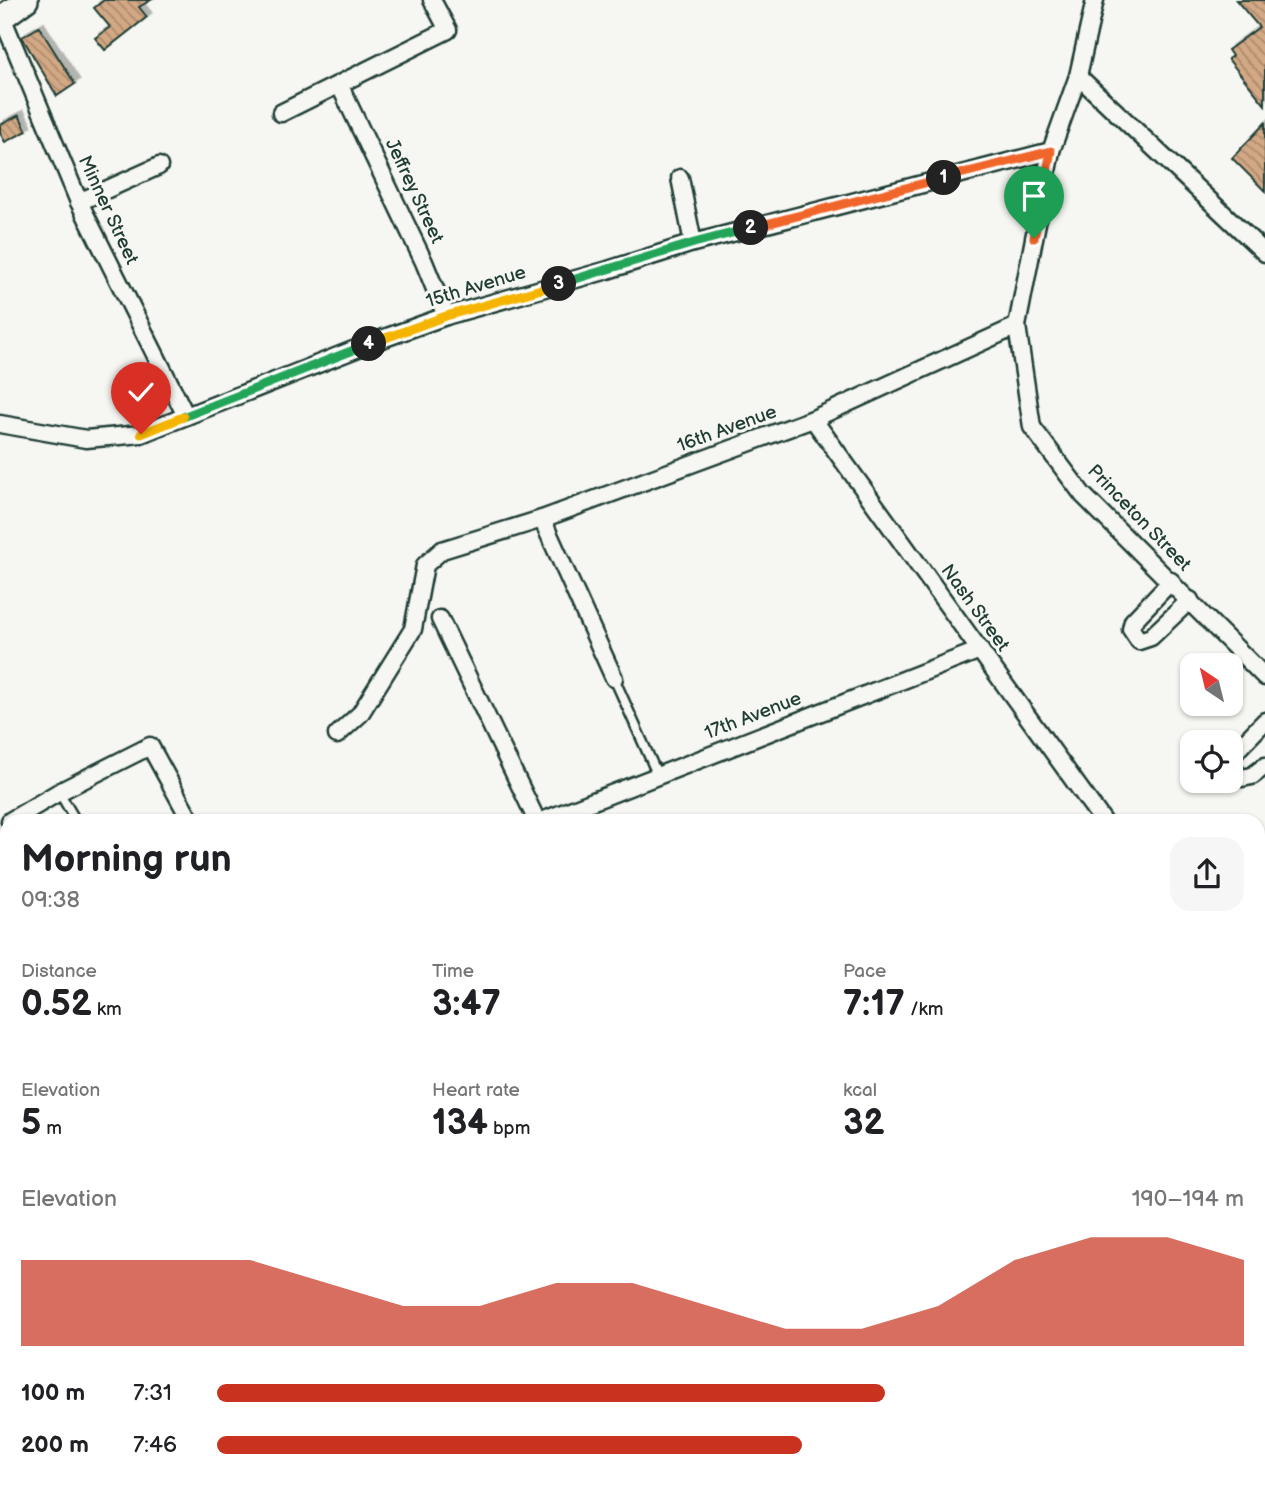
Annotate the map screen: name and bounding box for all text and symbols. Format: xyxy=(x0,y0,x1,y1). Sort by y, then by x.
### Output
street label: Jeffrey Street xyxy=(380,135,448,247)
street label: Minner Street xyxy=(73,152,143,268)
pin: 1 xyxy=(926,160,962,196)
text: 1 xyxy=(940,166,948,189)
pin xyxy=(1004,166,1064,238)
icon: arrive xyxy=(1015,177,1053,215)
pin: 2 xyxy=(734,210,768,246)
text: 2 xyxy=(745,216,756,239)
street label: 15th Avenue xyxy=(423,261,529,313)
pin: 3 xyxy=(542,266,576,302)
text: 3 xyxy=(553,272,564,295)
pin: 4 xyxy=(352,326,386,362)
text: 4 xyxy=(363,332,374,355)
pin xyxy=(111,362,171,434)
icon: check xyxy=(122,373,160,411)
street label: 16th Avenue xyxy=(674,400,780,458)
street label: Princeton Street xyxy=(1082,460,1196,576)
street label: Nash Street xyxy=(936,560,1014,656)
north arrow xyxy=(1180,653,1242,716)
map controls xyxy=(1180,653,1243,793)
street label: 17th Avenue xyxy=(701,687,805,745)
button: locate xyxy=(1180,730,1243,793)
text: Morning run xyxy=(21,837,232,882)
button: share xyxy=(1170,837,1244,911)
text: 09:38 xyxy=(21,886,80,914)
text: Distance xyxy=(21,960,97,983)
text: Time xyxy=(432,960,474,983)
text: Pace xyxy=(843,960,886,983)
text: 0.52 xyxy=(21,983,92,1026)
text: 3:47 xyxy=(432,983,501,1026)
text: 7:17 xyxy=(843,983,905,1026)
text: km xyxy=(92,998,122,1021)
text: /km xyxy=(905,998,944,1021)
text: Elevation xyxy=(21,1079,100,1102)
text: Heart rate xyxy=(432,1079,520,1102)
text: kcal xyxy=(843,1079,877,1102)
text: 5 xyxy=(21,1102,41,1145)
text: 134 xyxy=(432,1102,488,1145)
text: 32 xyxy=(843,1102,884,1145)
text: m xyxy=(41,1117,62,1140)
text: bpm xyxy=(488,1117,530,1140)
text: Elevation xyxy=(21,1185,117,1213)
text: 190–194 m xyxy=(1132,1185,1244,1213)
text: 100 m xyxy=(21,1379,85,1407)
text: 7:31 xyxy=(133,1379,172,1407)
text: 200 m xyxy=(21,1431,89,1459)
text: 7:46 xyxy=(133,1431,177,1459)

